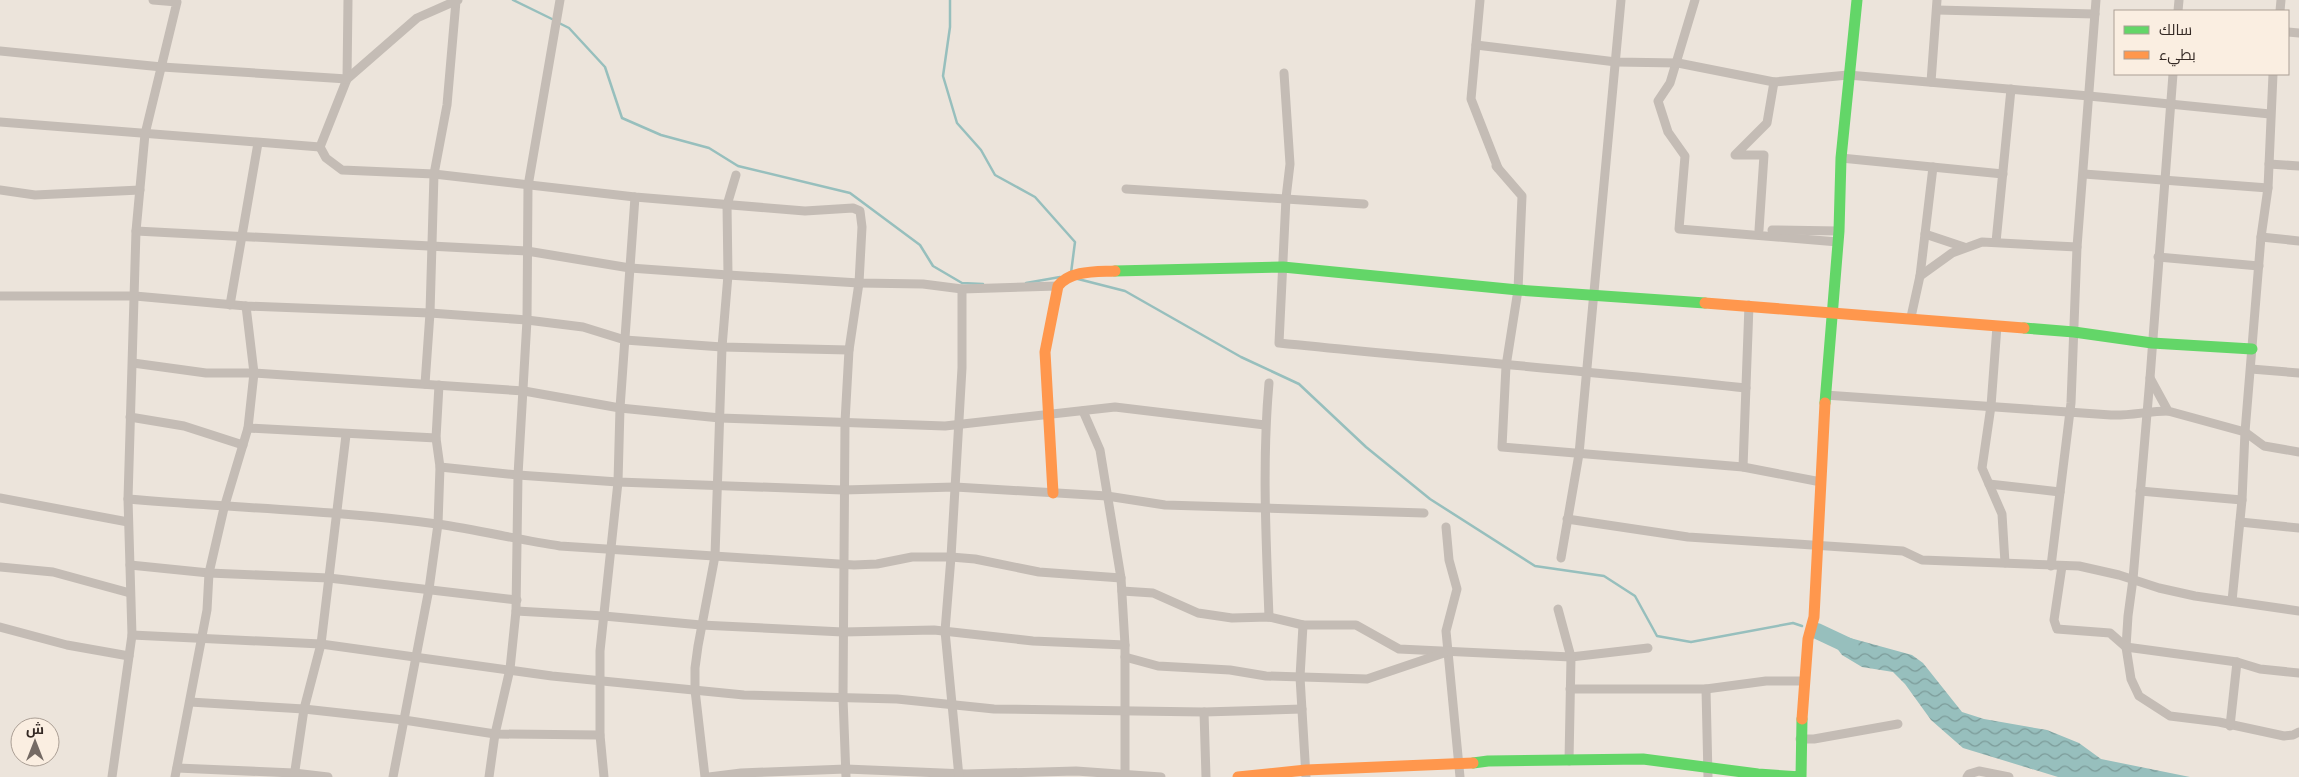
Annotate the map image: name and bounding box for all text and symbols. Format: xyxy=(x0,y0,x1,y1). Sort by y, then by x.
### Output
legend xyxy=(2114,10,2289,75)
text: سالك xyxy=(2159,20,2192,39)
text: بطيء xyxy=(2159,45,2196,67)
north arrow xyxy=(10,717,60,767)
text: ش xyxy=(26,720,44,738)

